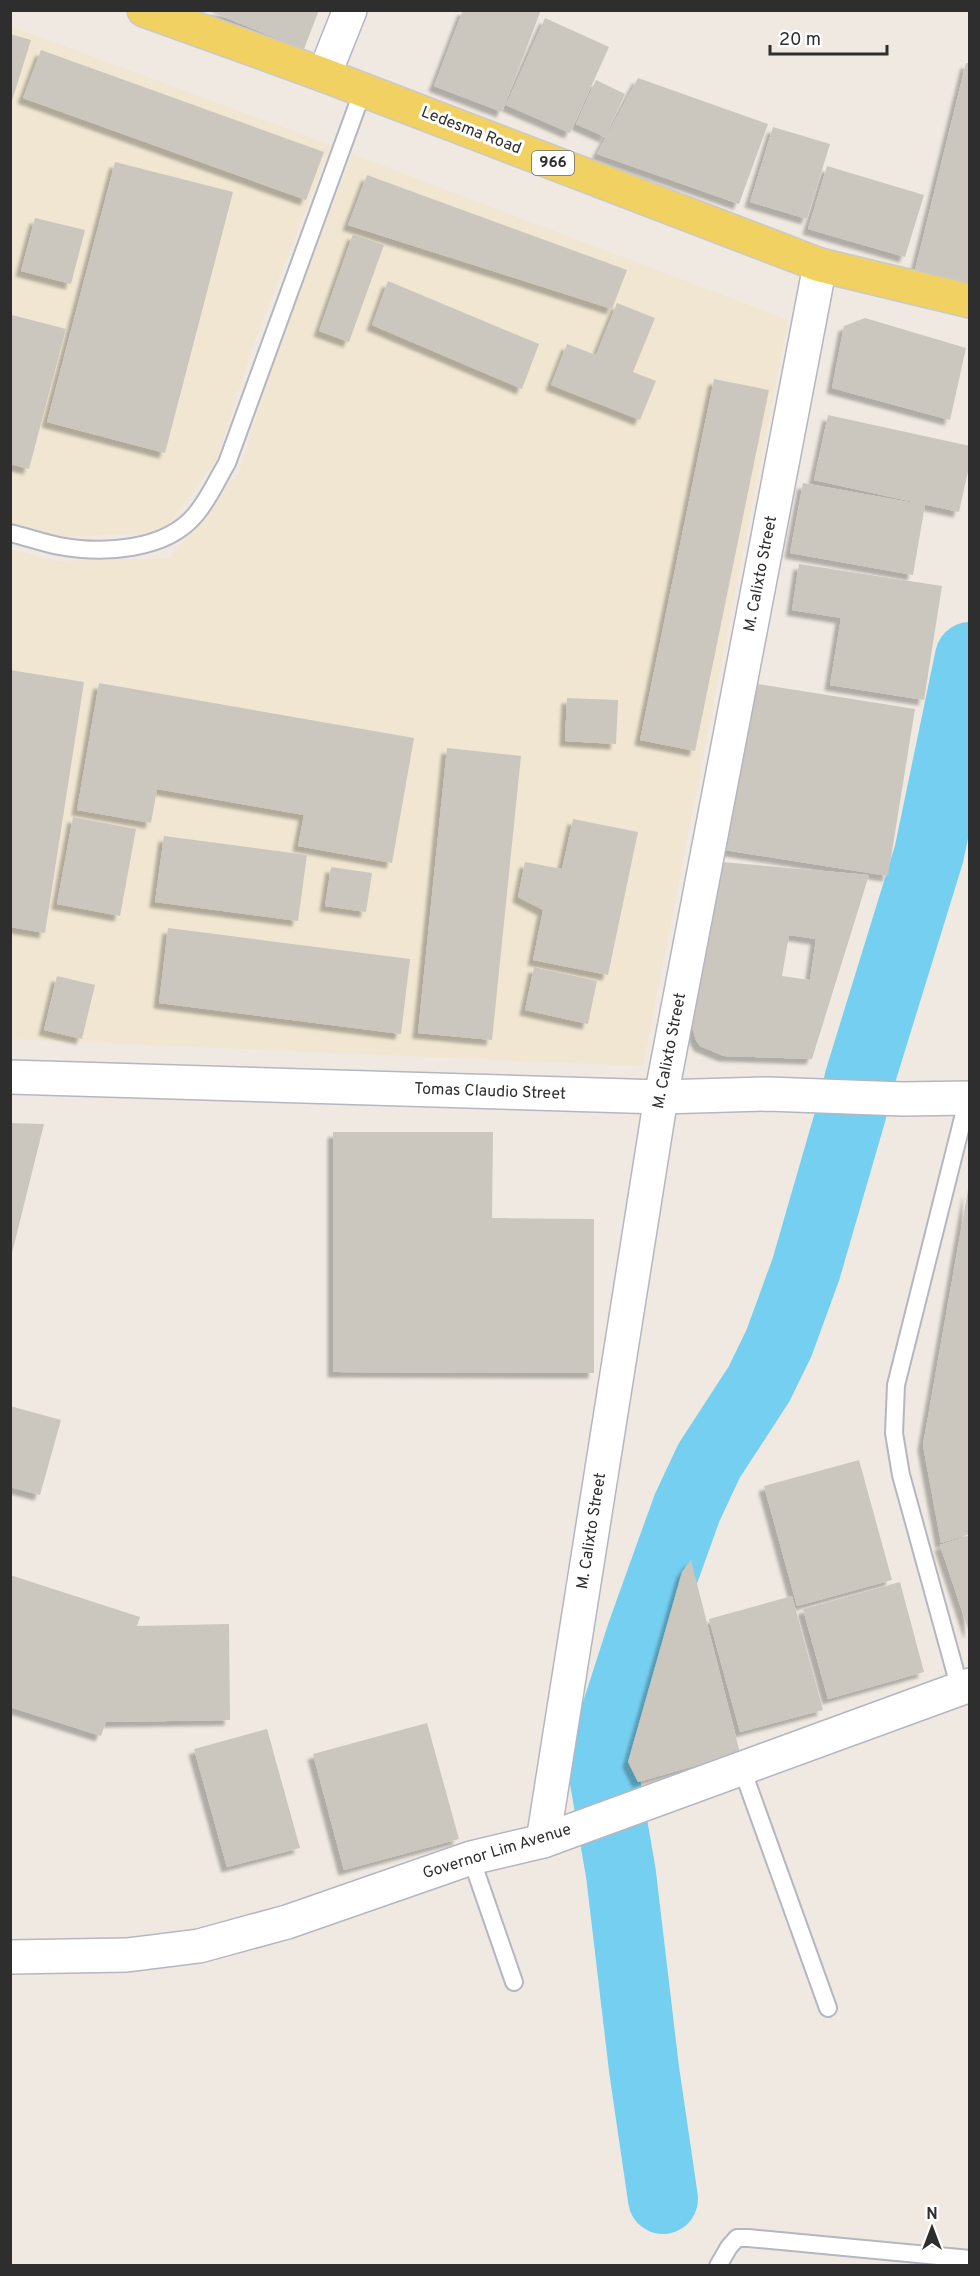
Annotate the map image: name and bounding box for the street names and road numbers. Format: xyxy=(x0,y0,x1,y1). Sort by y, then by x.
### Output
street label: Ledesma Road xyxy=(418,103,524,159)
road number: 966 xyxy=(532,151,574,175)
street label: M. Calixto Street xyxy=(740,514,782,634)
street label: M. Calixto Street xyxy=(649,991,691,1111)
street label: Tomas Claudio Street xyxy=(414,1079,566,1105)
street label: M. Calixto Street xyxy=(573,1471,611,1591)
street label: Governor Lim Avenue xyxy=(420,1820,574,1884)

